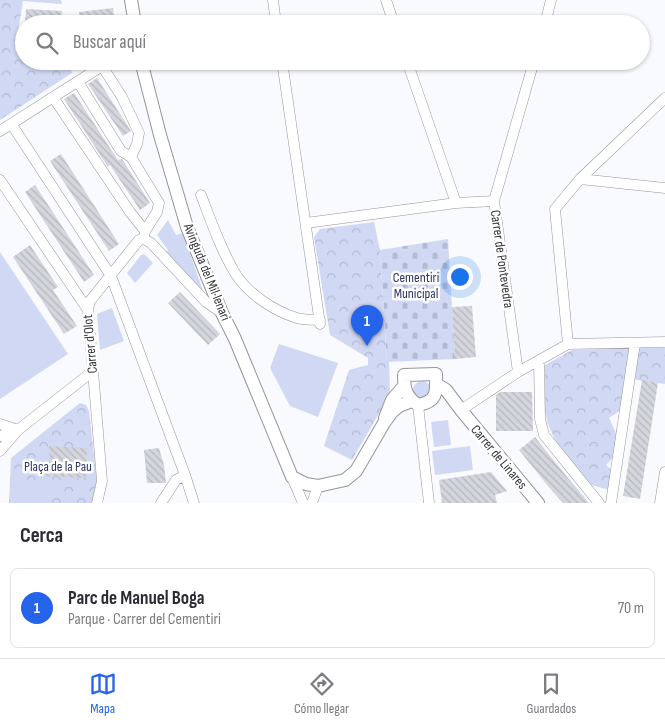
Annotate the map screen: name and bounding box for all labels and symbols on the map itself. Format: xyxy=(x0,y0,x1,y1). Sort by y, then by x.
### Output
street label: Carrer de Pontevedra xyxy=(487,209,517,309)
street label: Avinguda del Mil·lenari xyxy=(179,220,234,323)
your location xyxy=(447,264,473,290)
park label: Cementiri Municipal xyxy=(393,269,439,302)
pin: 1 xyxy=(351,305,383,346)
street label: Carrer d'Olot xyxy=(79,314,101,374)
street label: Carrer de Linares xyxy=(467,421,531,493)
park label: Plaça de la Pau xyxy=(24,458,92,475)

